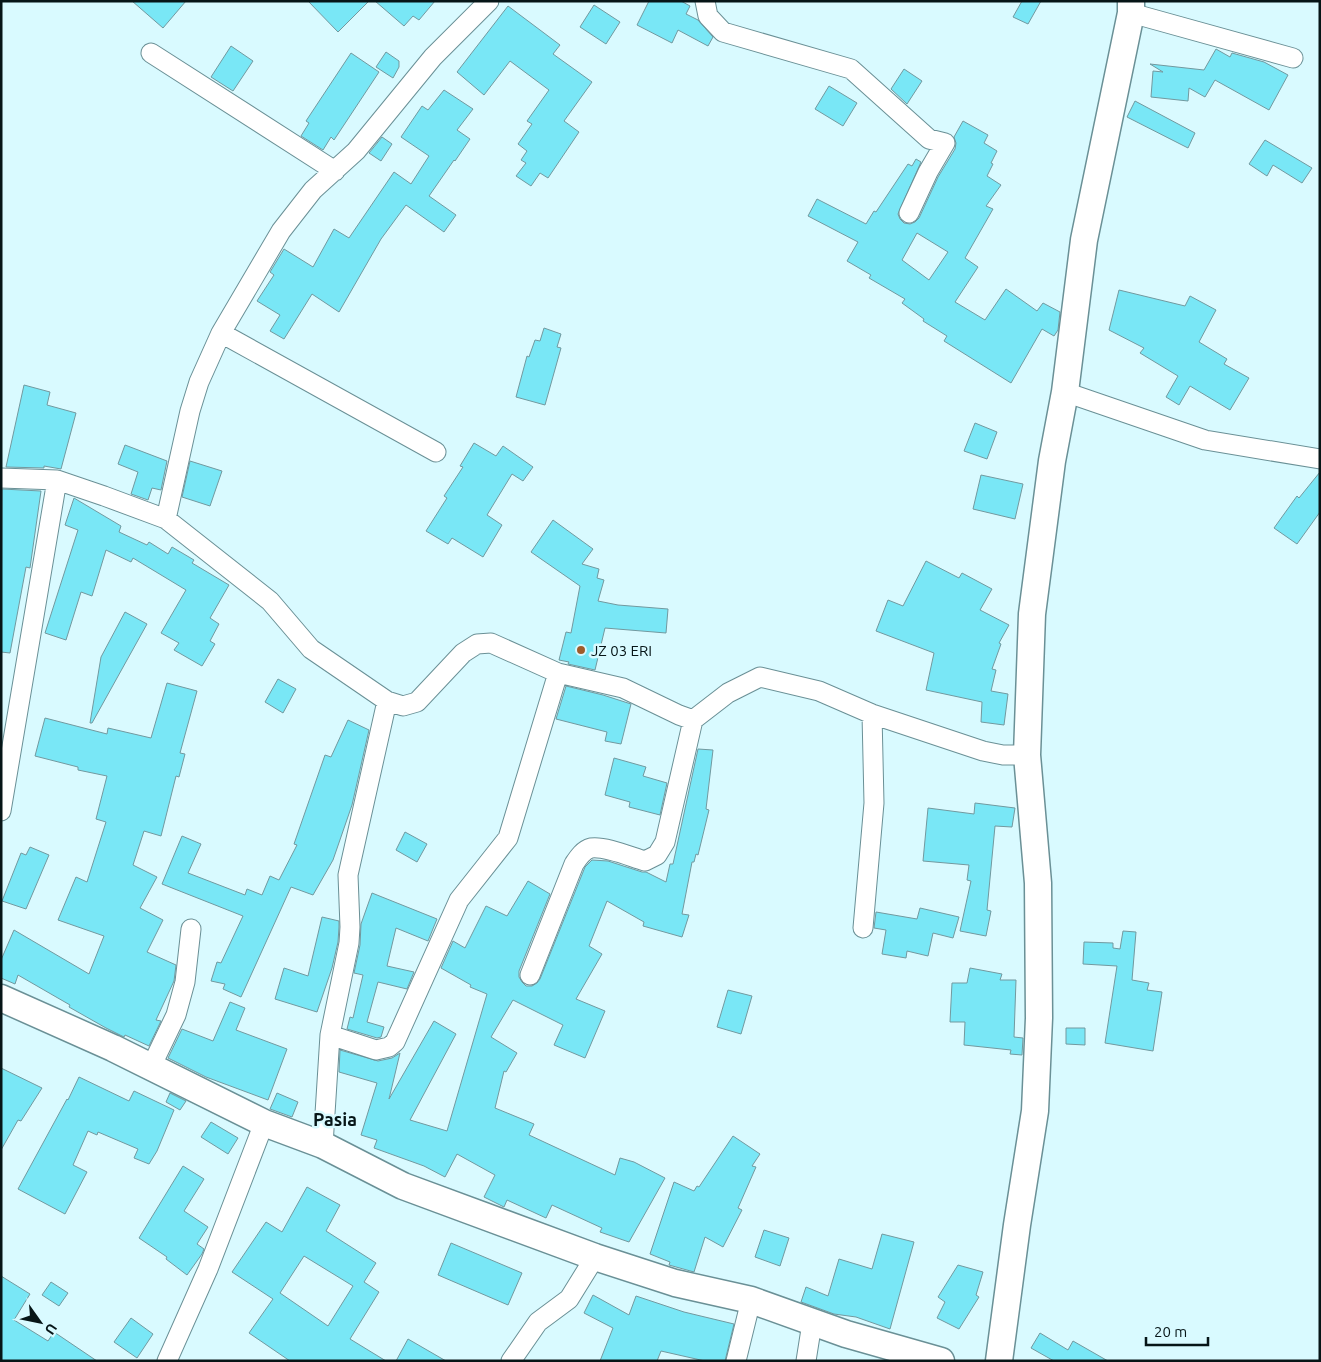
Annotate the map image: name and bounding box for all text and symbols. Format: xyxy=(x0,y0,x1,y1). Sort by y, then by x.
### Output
place label: JZ 03 ERI xyxy=(591,642,652,659)
marker: JZ 03 ERI xyxy=(575,644,587,656)
district label: Pasia xyxy=(313,1109,357,1129)
north arrow xyxy=(15,1297,65,1347)
scale bar xyxy=(1146,1314,1208,1346)
text: U xyxy=(42,1321,60,1338)
text: 20 m xyxy=(1154,1323,1187,1340)

